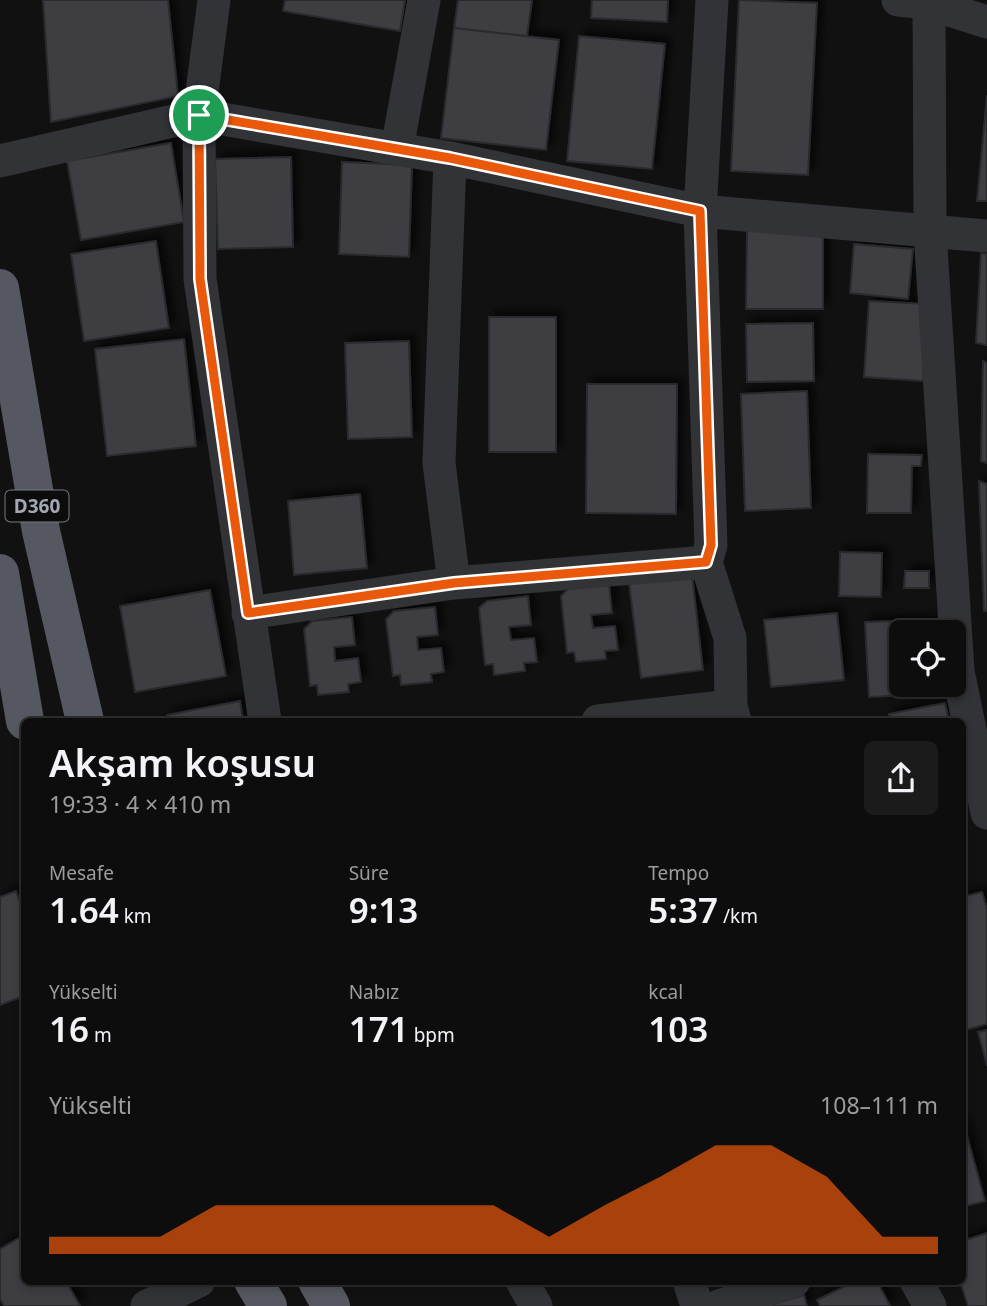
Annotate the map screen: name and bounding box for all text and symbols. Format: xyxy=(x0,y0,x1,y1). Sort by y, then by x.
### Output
pin xyxy=(169,85,229,145)
icon: arrive xyxy=(180,96,218,134)
road number: D360 xyxy=(5,491,68,522)
map controls xyxy=(889,620,966,697)
button: locate xyxy=(889,620,966,697)
text: Akşam koşusu xyxy=(49,736,316,788)
button: share xyxy=(864,741,938,815)
text: 19:33 · 4 × 410 m xyxy=(49,788,231,820)
text: Mesafe xyxy=(49,860,114,886)
text: Süre xyxy=(349,860,389,886)
text: Tempo xyxy=(648,860,709,886)
text: 1.64 xyxy=(49,886,119,933)
text: 9:13 xyxy=(349,886,418,933)
text: 5:37 xyxy=(648,886,718,933)
text: km xyxy=(119,903,152,929)
text: /km xyxy=(718,903,758,929)
text: Yükselti xyxy=(49,979,118,1005)
text: Nabız xyxy=(349,979,399,1005)
text: kcal xyxy=(648,979,683,1005)
text: 16 xyxy=(49,1005,89,1052)
text: 171 xyxy=(349,1005,409,1052)
text: 103 xyxy=(648,1005,708,1052)
text: m xyxy=(89,1022,112,1048)
text: bpm xyxy=(409,1022,455,1048)
text: Yükselti xyxy=(49,1089,132,1121)
text: 108–111 m xyxy=(820,1089,938,1121)

